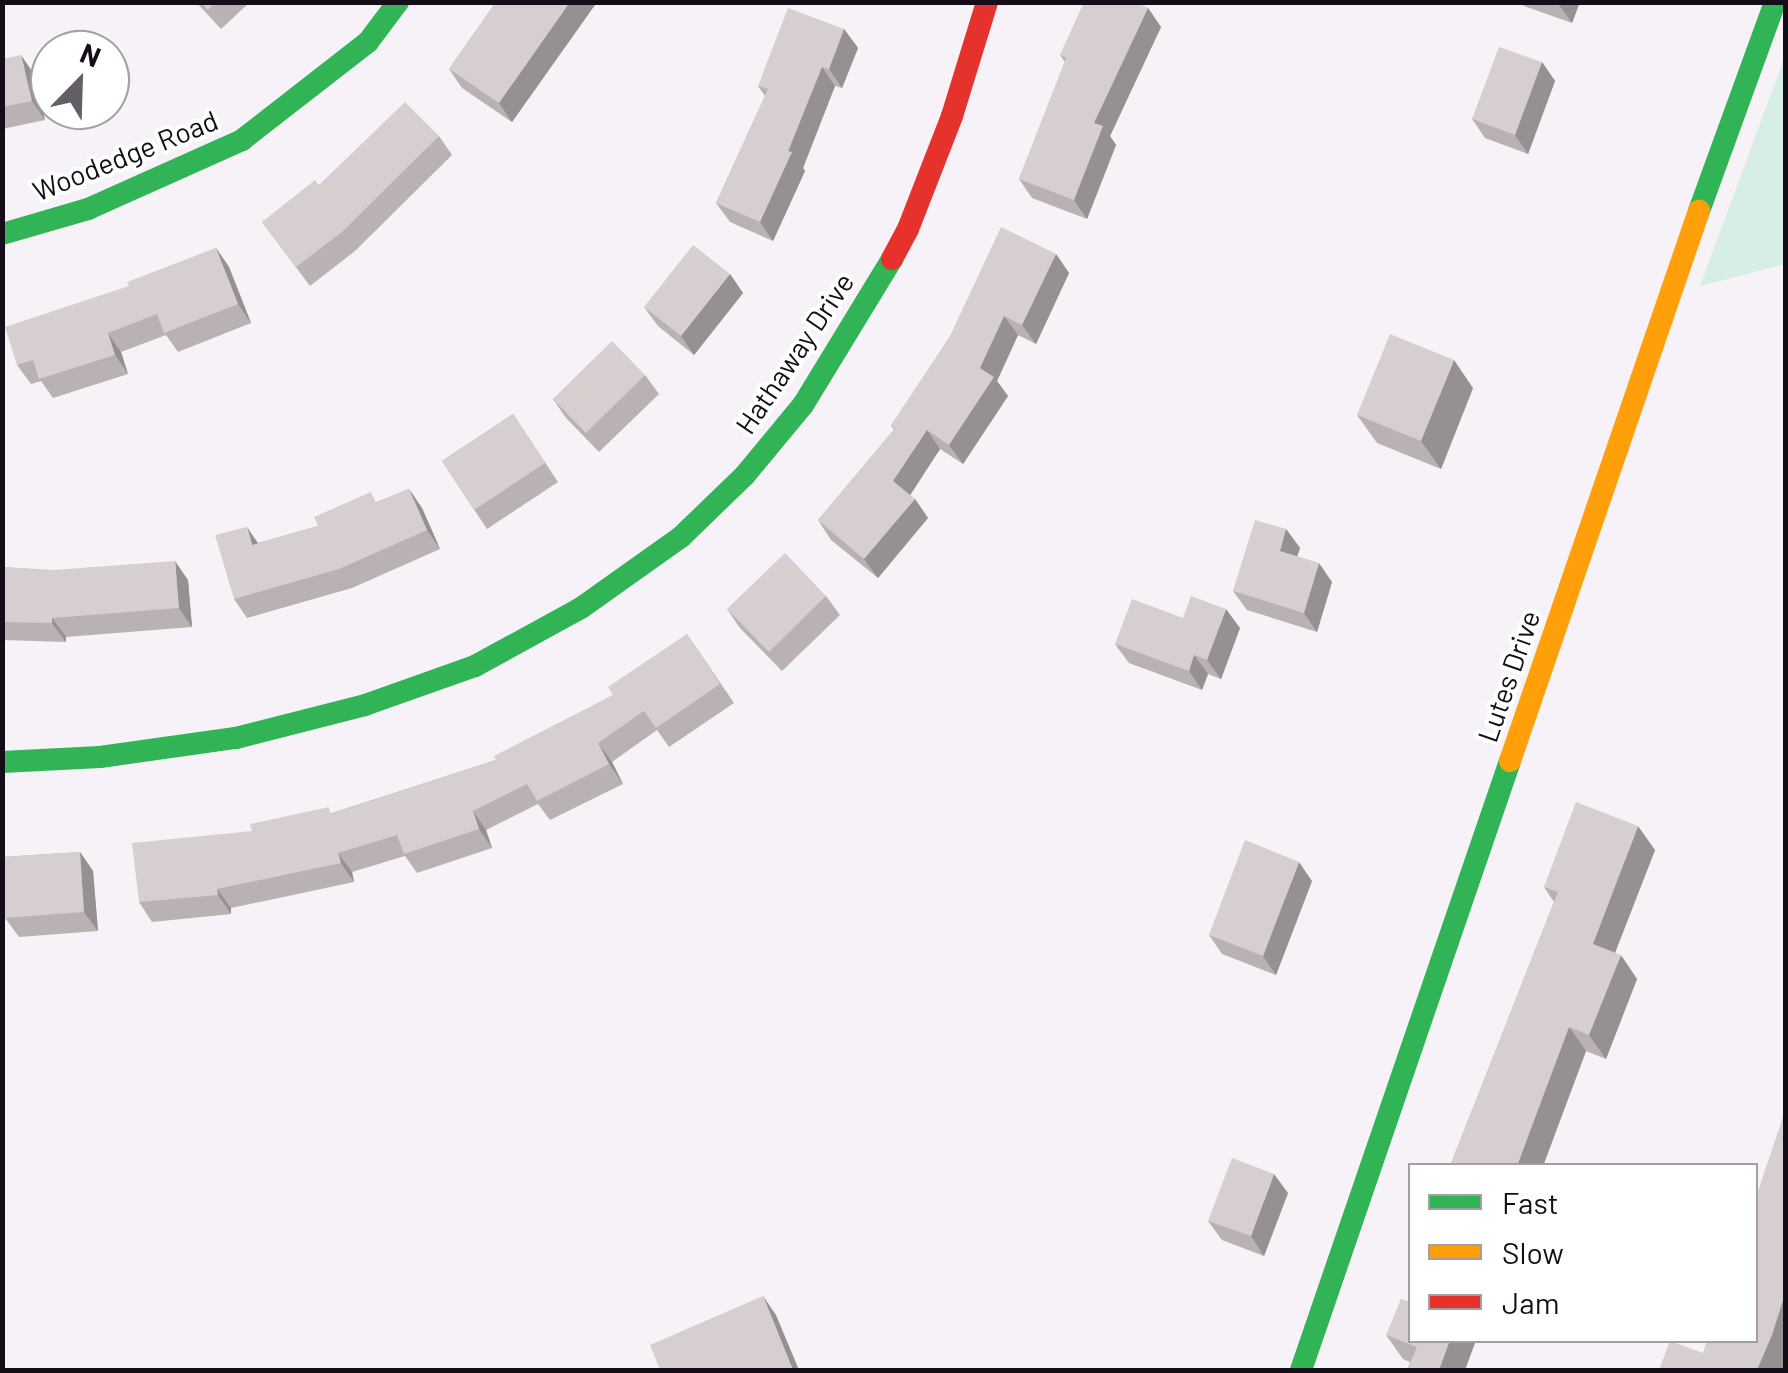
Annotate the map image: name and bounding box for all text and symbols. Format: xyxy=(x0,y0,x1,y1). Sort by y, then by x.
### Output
north arrow xyxy=(30,30,130,130)
text: N xyxy=(76,35,106,74)
street label: Woodedge Road xyxy=(28,103,222,207)
street label: Hathaway Drive xyxy=(728,266,860,440)
street label: Lutes Drive xyxy=(1470,606,1546,746)
legend xyxy=(1408,1163,1758,1343)
text: Fast xyxy=(1502,1184,1559,1220)
text: Slow xyxy=(1502,1234,1564,1270)
text: Jam xyxy=(1502,1284,1559,1320)

